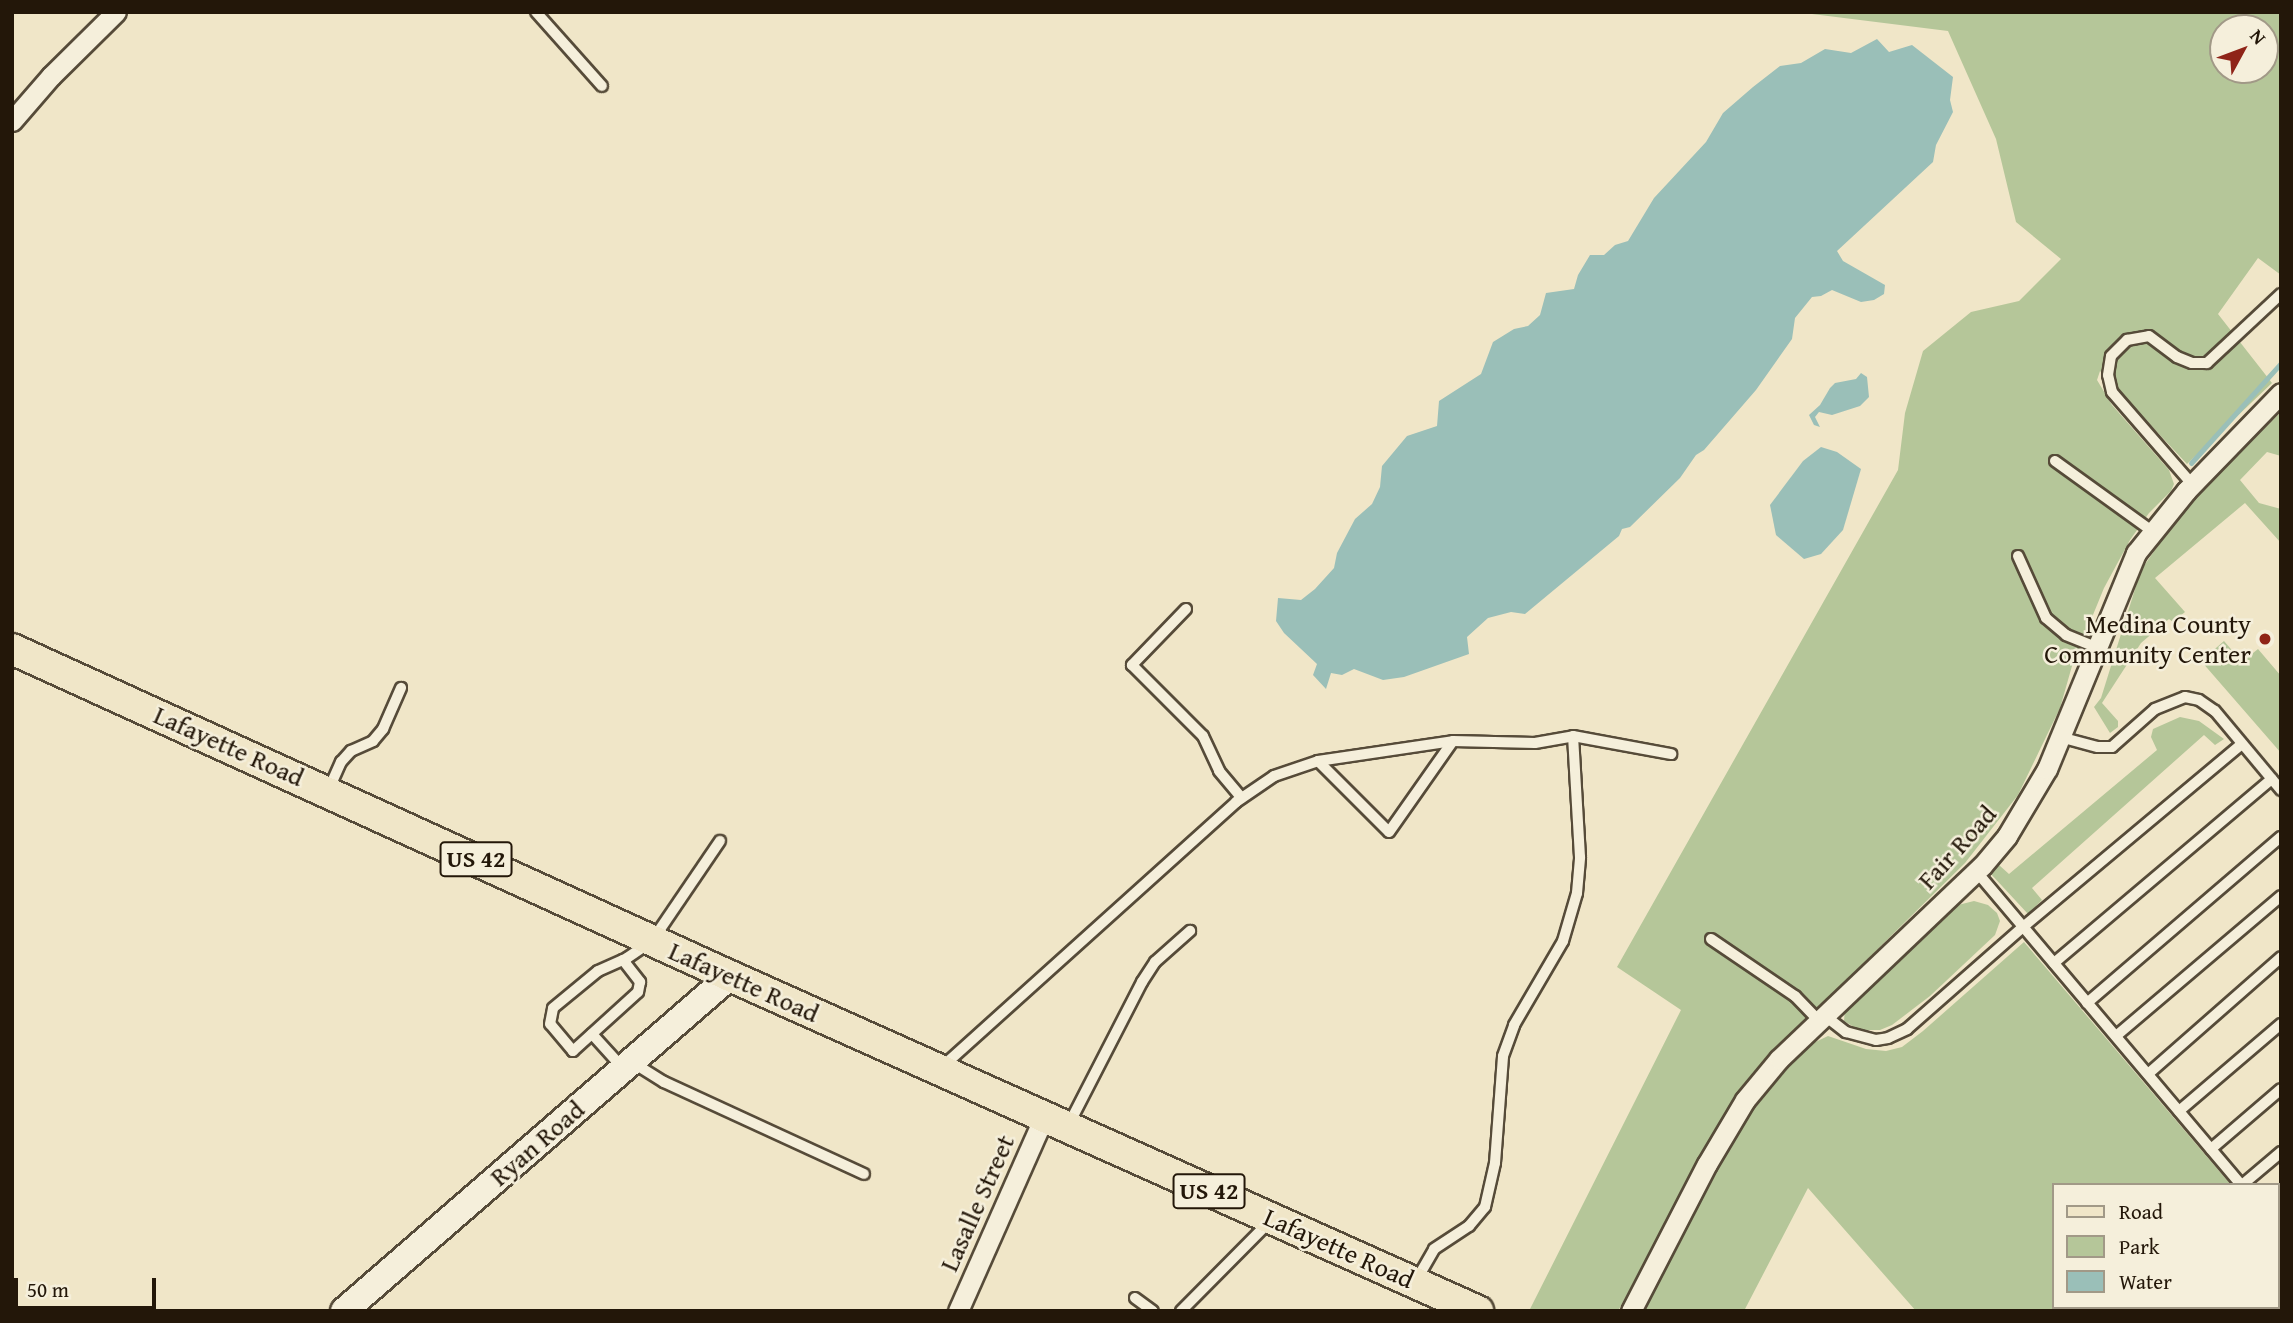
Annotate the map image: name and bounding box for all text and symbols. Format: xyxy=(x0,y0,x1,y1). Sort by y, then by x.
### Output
north arrow xyxy=(2209,14,2279,84)
text: N xyxy=(2244,23,2273,51)
place label: Medina County Community Center xyxy=(2044,608,2251,670)
marker: Medina County Community Center xyxy=(2257,631,2273,647)
street label: Lafayette Road xyxy=(149,699,309,793)
street label: Fair Road xyxy=(1911,799,2003,895)
road number: US 42 xyxy=(439,838,513,880)
street label: Lafayette Road xyxy=(664,935,824,1029)
street label: Ryan Road xyxy=(484,1094,590,1192)
street label: Lasalle Street xyxy=(933,1130,1021,1276)
road number: US 42 xyxy=(1172,1170,1246,1212)
legend xyxy=(2052,1183,2279,1309)
text: Road xyxy=(2119,1196,2163,1227)
street label: Lafayette Road xyxy=(1259,1201,1419,1295)
text: Park xyxy=(2119,1231,2160,1262)
scale bar xyxy=(18,1264,159,1308)
text: Water xyxy=(2119,1266,2172,1297)
text: 50 m xyxy=(27,1274,69,1305)

